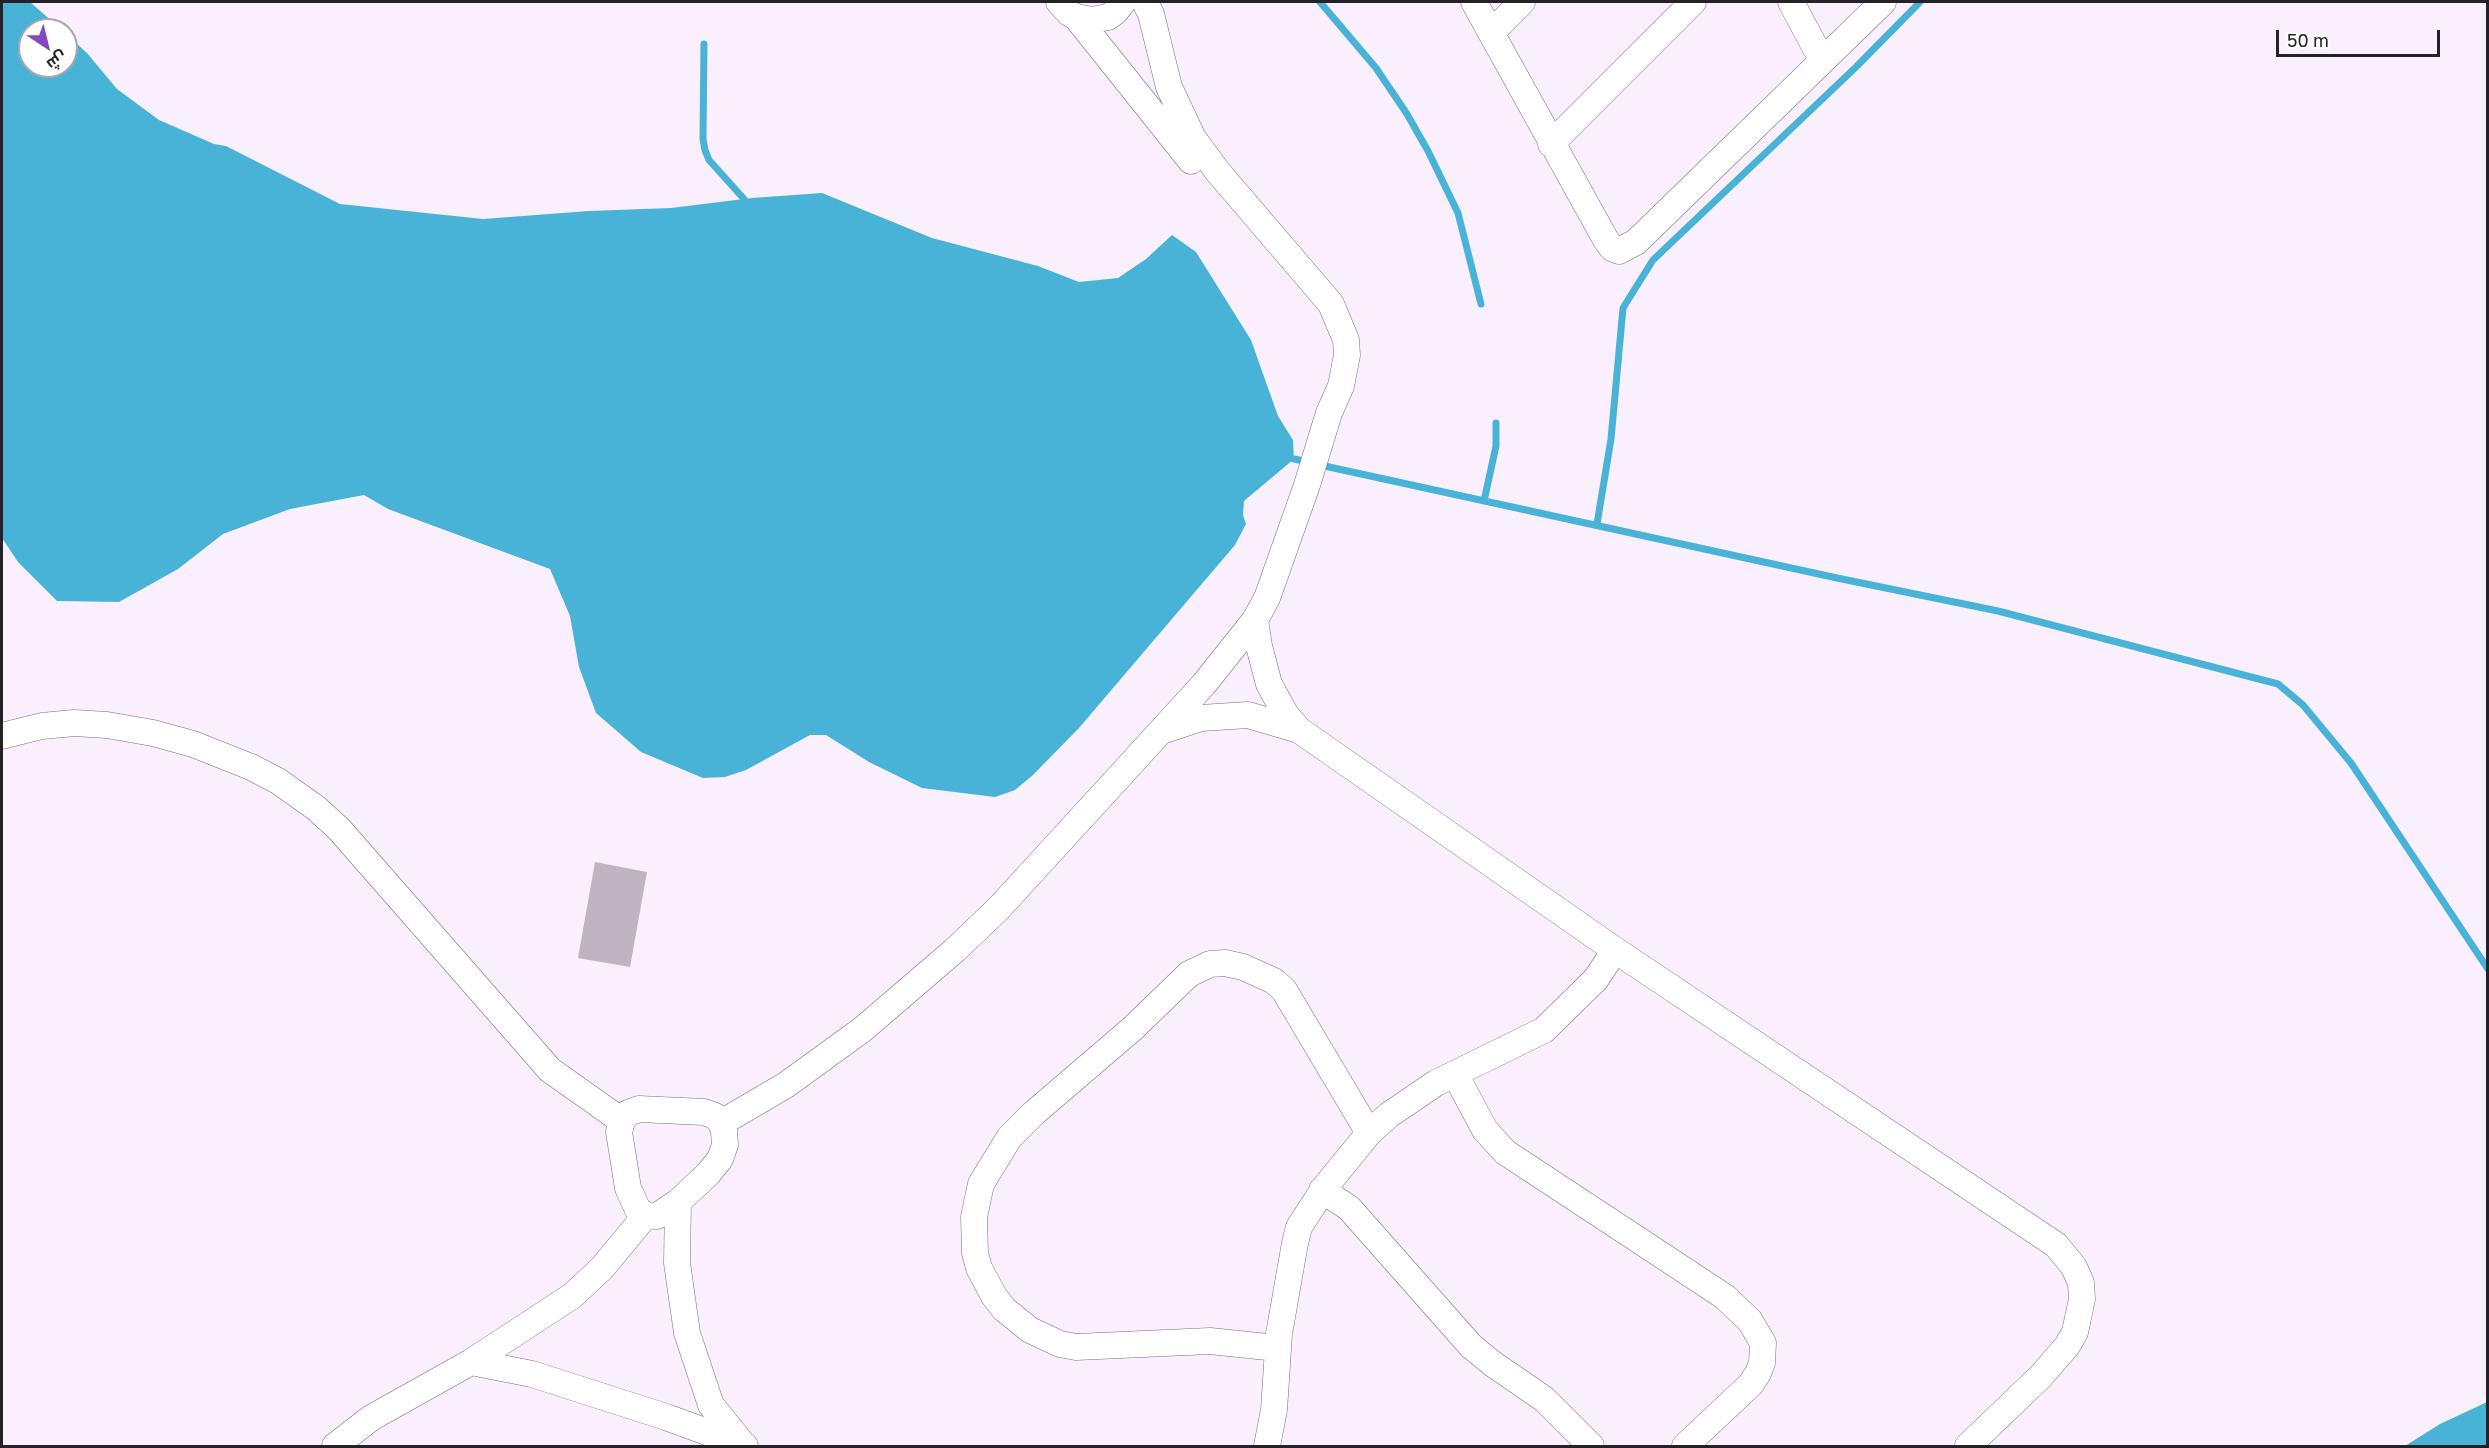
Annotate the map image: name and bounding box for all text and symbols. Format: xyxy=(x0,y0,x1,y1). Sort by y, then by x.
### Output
north arrow xyxy=(18,18,78,78)
scale bar xyxy=(2279,18,2442,56)
text: 50 m xyxy=(2287,29,2329,51)
text: ش xyxy=(43,47,71,75)

